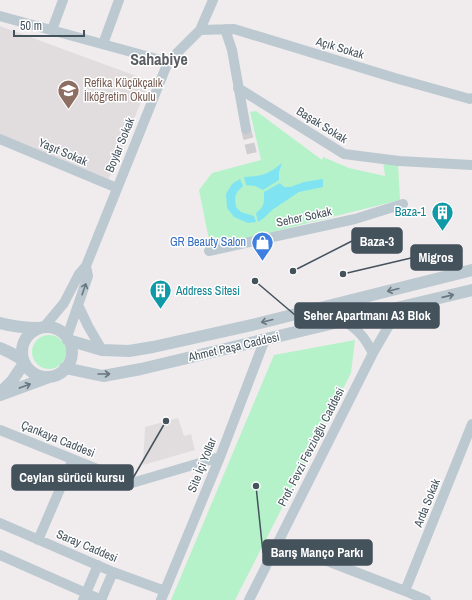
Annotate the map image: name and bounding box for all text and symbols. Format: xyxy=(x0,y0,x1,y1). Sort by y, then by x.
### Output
scale bar xyxy=(14,12,84,38)
text: 50 m xyxy=(20,18,42,34)
street label: Açık Sokak xyxy=(313,33,366,63)
district label: Sahabiye xyxy=(130,48,188,70)
place label: Refika Küçükçalık İlköğretim Okulu xyxy=(84,75,163,105)
school or university icon: Refika Küçükçalık İlköğretim Okulu xyxy=(56,77,82,110)
street label: Başak Sokak xyxy=(293,103,351,147)
street label: Boylar Sokak xyxy=(102,115,138,175)
street label: Yaşıt Sokak xyxy=(36,135,90,170)
building icon: Baza-1 xyxy=(429,199,455,232)
street label: Seher Sokak xyxy=(275,203,333,231)
place label: Baza-1 xyxy=(395,204,427,220)
callout: Baza-3 xyxy=(352,228,402,253)
shop icon: GR Beauty Salon xyxy=(249,229,275,262)
text: Baza-3 xyxy=(360,233,394,250)
place label: GR Beauty Salon xyxy=(170,234,246,250)
callout: Migros xyxy=(411,245,462,270)
text: Migros xyxy=(419,249,454,266)
building icon: Address Sitesi xyxy=(147,278,173,311)
one-way arrow xyxy=(80,283,88,295)
place label: Address Sitesi xyxy=(175,283,240,299)
one-way arrow xyxy=(387,286,400,294)
one-way arrow xyxy=(442,292,455,299)
callout: Seher Apartmanı A3 Blok xyxy=(295,303,439,328)
text: Seher Apartmanı A3 Blok xyxy=(303,307,431,324)
one-way arrow xyxy=(261,318,274,326)
street label: Ahmet Paşa Caddesi xyxy=(186,329,281,365)
one-way arrow xyxy=(97,370,110,378)
one-way arrow xyxy=(18,382,31,389)
street label: Prof. Fevzi Fevzioğlu Caddesi xyxy=(274,385,348,509)
street label: Çankaya Caddesi xyxy=(19,417,97,461)
street label: Site İçi Yollar xyxy=(184,435,220,495)
callout: Ceylan sürücü kursu xyxy=(12,465,133,490)
text: Ceylan sürücü kursu xyxy=(19,469,125,486)
street label: Arda Sokak xyxy=(410,476,444,531)
street label: Saray Caddesi xyxy=(54,526,120,566)
callout: Barış Manço Parkı xyxy=(263,540,372,565)
text: Barış Manço Parkı xyxy=(271,544,363,561)

